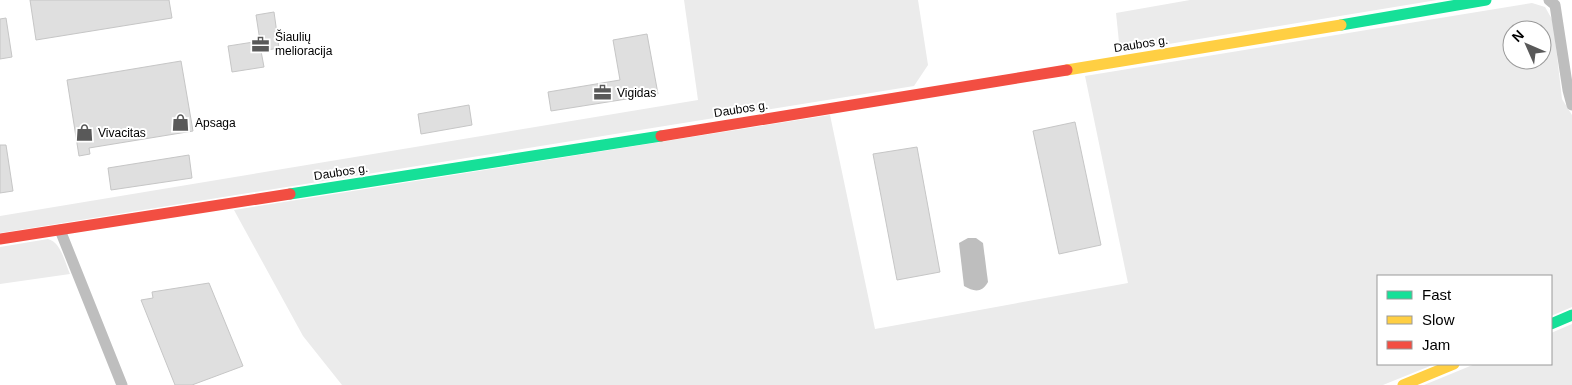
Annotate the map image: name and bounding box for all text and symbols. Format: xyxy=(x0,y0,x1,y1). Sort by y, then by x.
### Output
north arrow xyxy=(1502,20,1552,70)
text: N xyxy=(1509,27,1527,45)
place label: Šiaulių melioracija xyxy=(275,29,333,58)
street label: Daubos g. xyxy=(1113,33,1169,55)
office icon: Šiaulių melioracija xyxy=(251,34,271,54)
office icon: Vigidas xyxy=(593,83,613,103)
place label: Vigidas xyxy=(617,86,656,100)
street label: Daubos g. xyxy=(713,98,769,120)
shop icon: Apsaga xyxy=(171,113,191,133)
place label: Apsaga xyxy=(195,116,236,130)
shop icon: Vivacitas xyxy=(74,123,94,143)
place label: Vivacitas xyxy=(98,126,146,140)
street label: Daubos g. xyxy=(313,161,369,183)
legend xyxy=(1377,275,1552,365)
text: Fast xyxy=(1422,286,1452,303)
text: Slow xyxy=(1422,311,1455,328)
text: Jam xyxy=(1422,336,1450,353)

